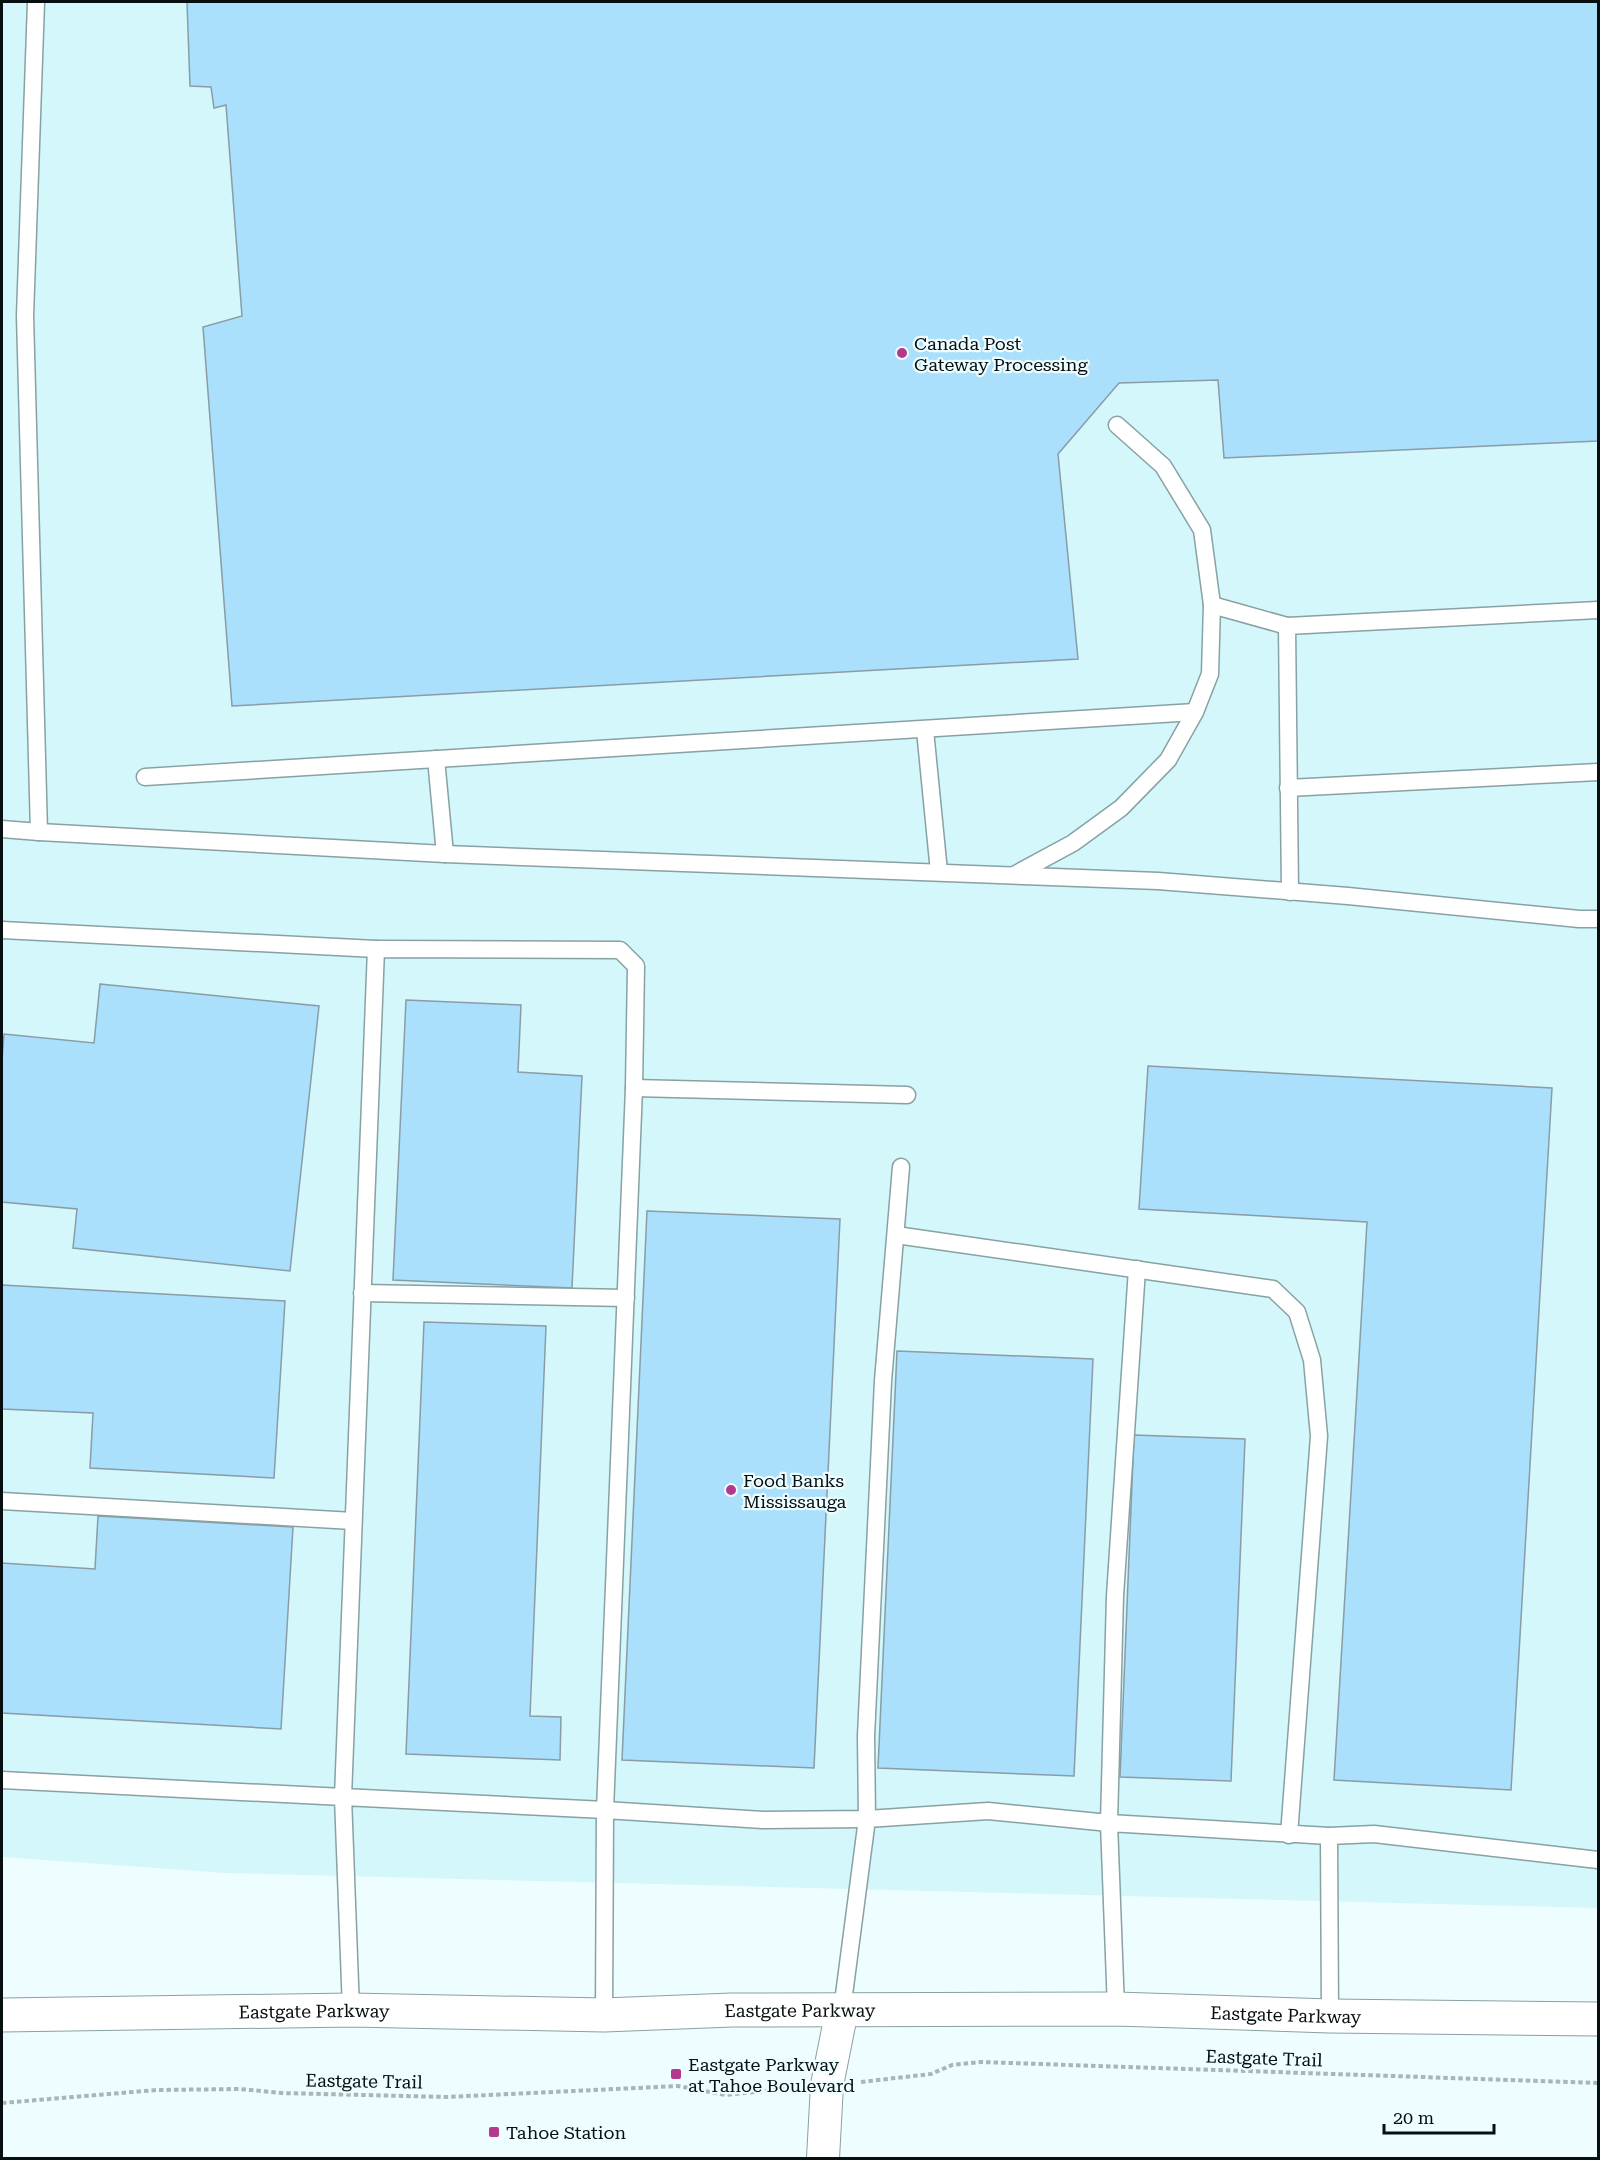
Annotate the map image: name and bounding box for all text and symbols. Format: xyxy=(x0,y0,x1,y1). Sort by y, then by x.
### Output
place label: Canada Post Gateway Processing xyxy=(914,333,1088,375)
marker: Canada Post Gateway Processing xyxy=(895,346,909,360)
place label: Food Banks Mississauga xyxy=(743,1470,847,1512)
marker: Food Banks Mississauga xyxy=(724,1483,738,1497)
street label: Eastgate Parkway xyxy=(238,1999,390,2022)
street label: Eastgate Parkway xyxy=(724,1999,876,2021)
street label: Eastgate Parkway xyxy=(1210,2002,1362,2027)
street label: Eastgate Trail xyxy=(1205,2045,1323,2071)
place label: Eastgate Parkway at Tahoe Boulevard xyxy=(688,2054,855,2096)
marker: Eastgate Parkway at Tahoe Boulevard xyxy=(669,2067,683,2081)
street label: Eastgate Trail xyxy=(305,2069,423,2093)
scale bar xyxy=(1384,2097,1494,2135)
text: 20 m xyxy=(1393,2107,1434,2128)
place label: Tahoe Station xyxy=(506,2122,627,2143)
marker: Tahoe Station xyxy=(487,2125,501,2139)

